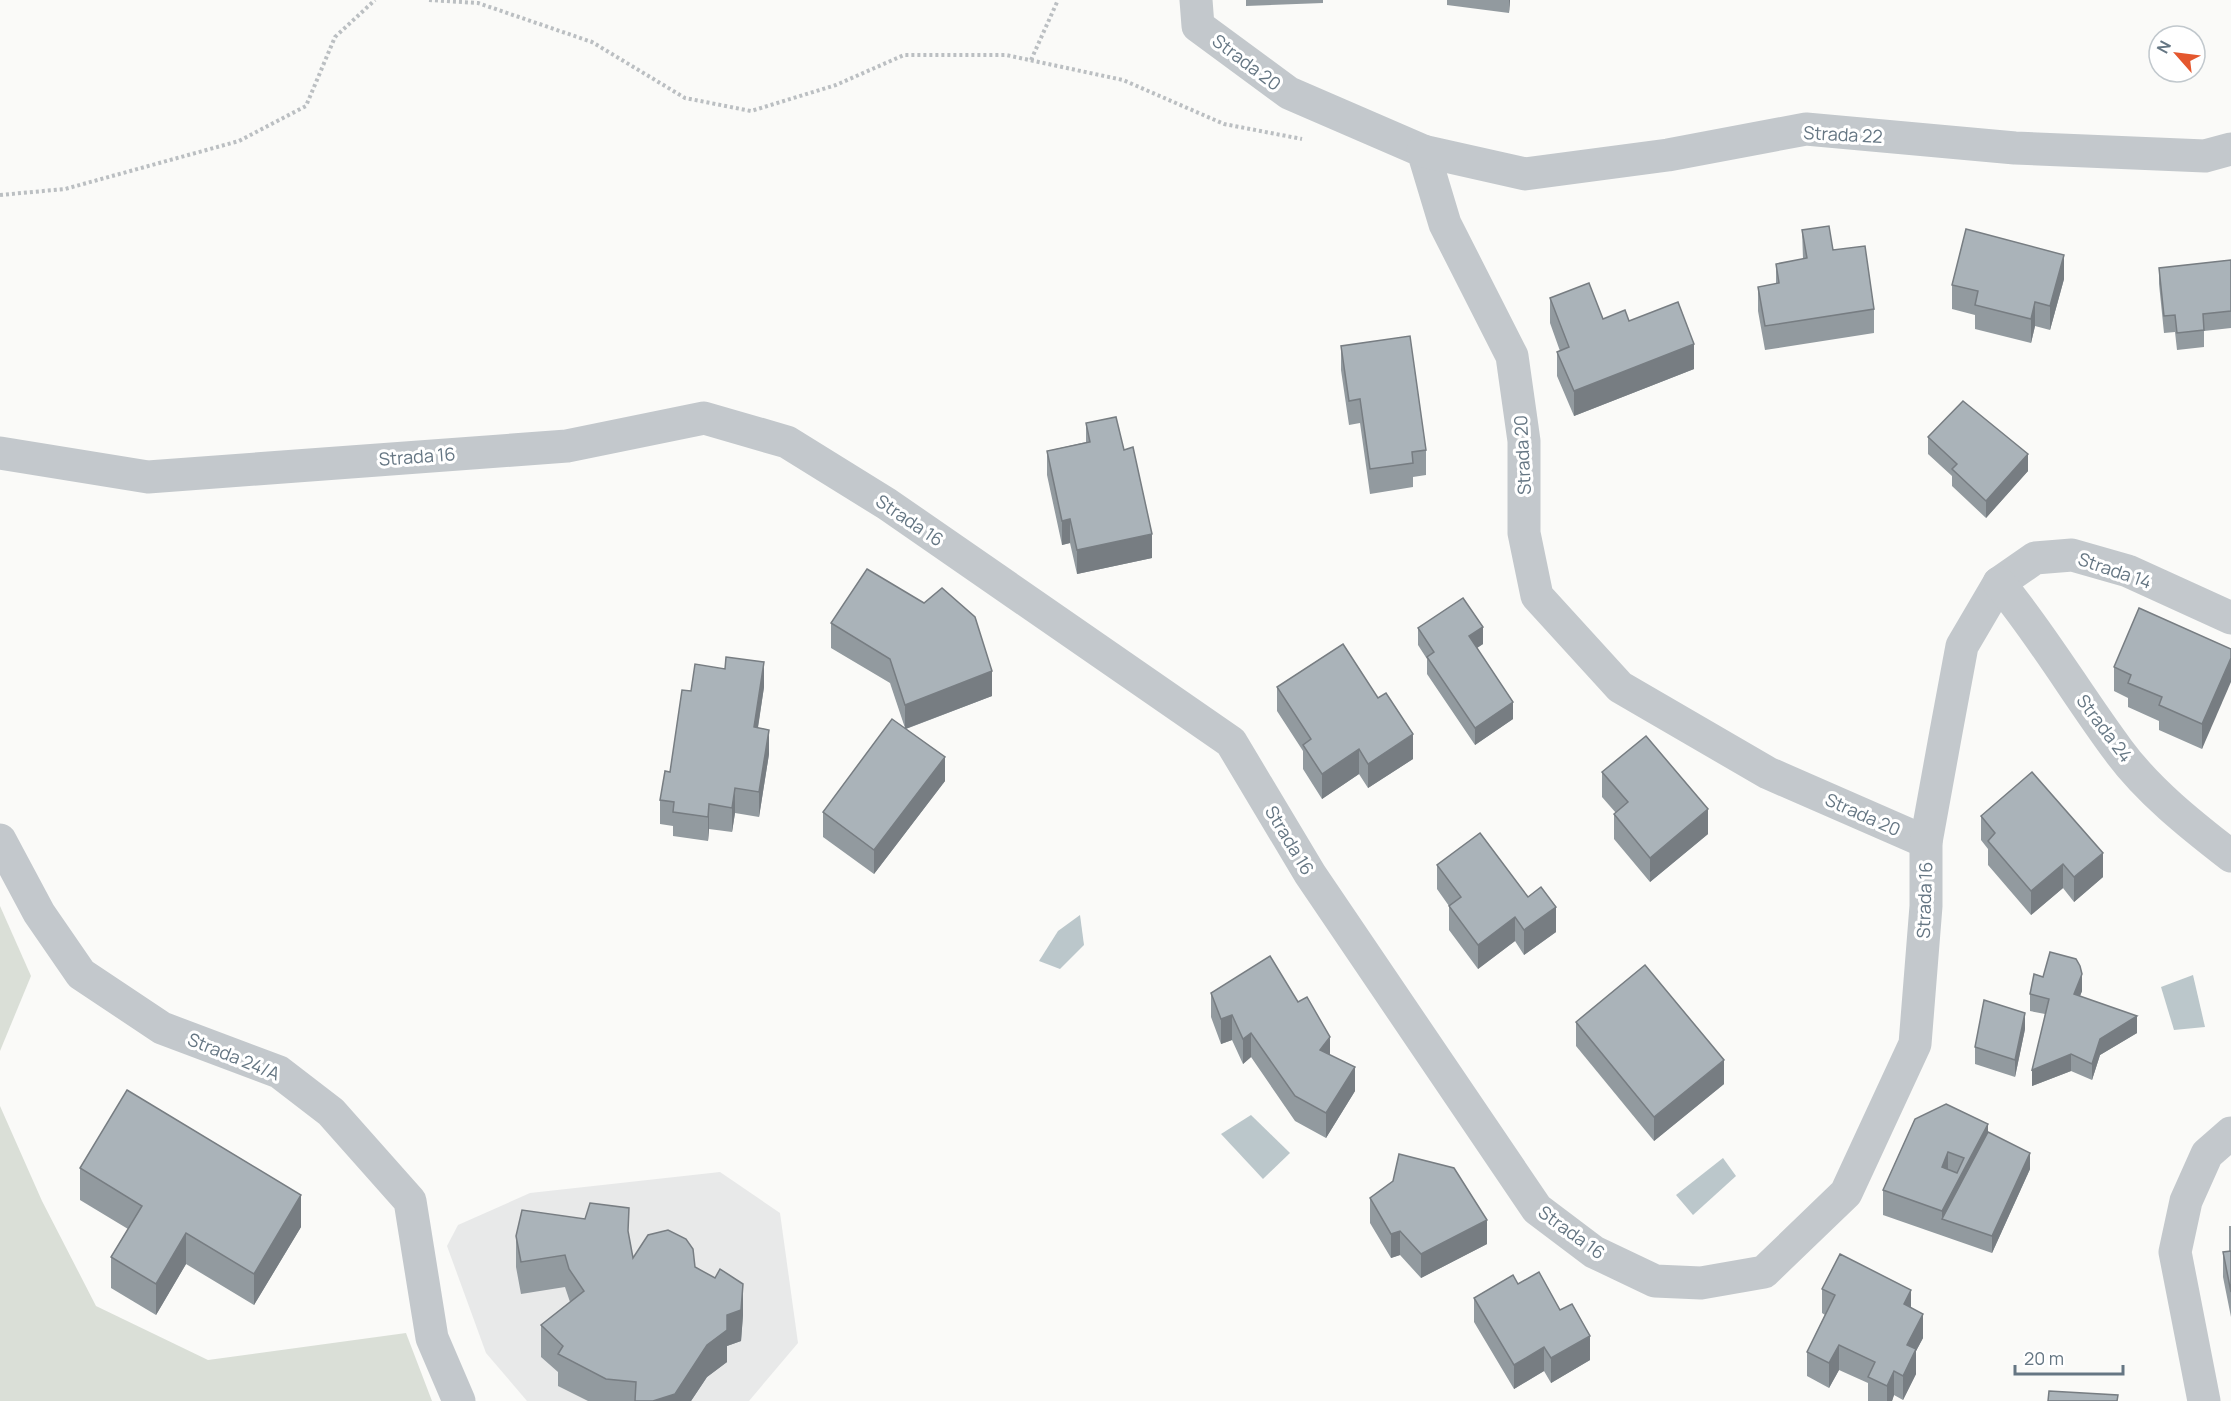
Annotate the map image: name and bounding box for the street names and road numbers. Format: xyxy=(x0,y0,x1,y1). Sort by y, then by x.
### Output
street label: Strada 20 xyxy=(1208,28,1286,96)
street label: Strada 22 xyxy=(1803,120,1883,148)
street label: Strada 20 xyxy=(1508,414,1536,496)
street label: Strada 16 xyxy=(378,441,456,471)
street label: Strada 16 xyxy=(871,489,949,551)
street label: Strada 14 xyxy=(2075,546,2155,594)
street label: Strada 24 xyxy=(2072,689,2138,767)
street label: Strada 20 xyxy=(1822,787,1904,841)
street label: Strada 16 xyxy=(1260,801,1320,879)
street label: Strada 16 xyxy=(1911,861,1937,939)
street label: Strada 24/A xyxy=(184,1027,284,1086)
street label: Strada 16 xyxy=(1534,1200,1610,1264)

